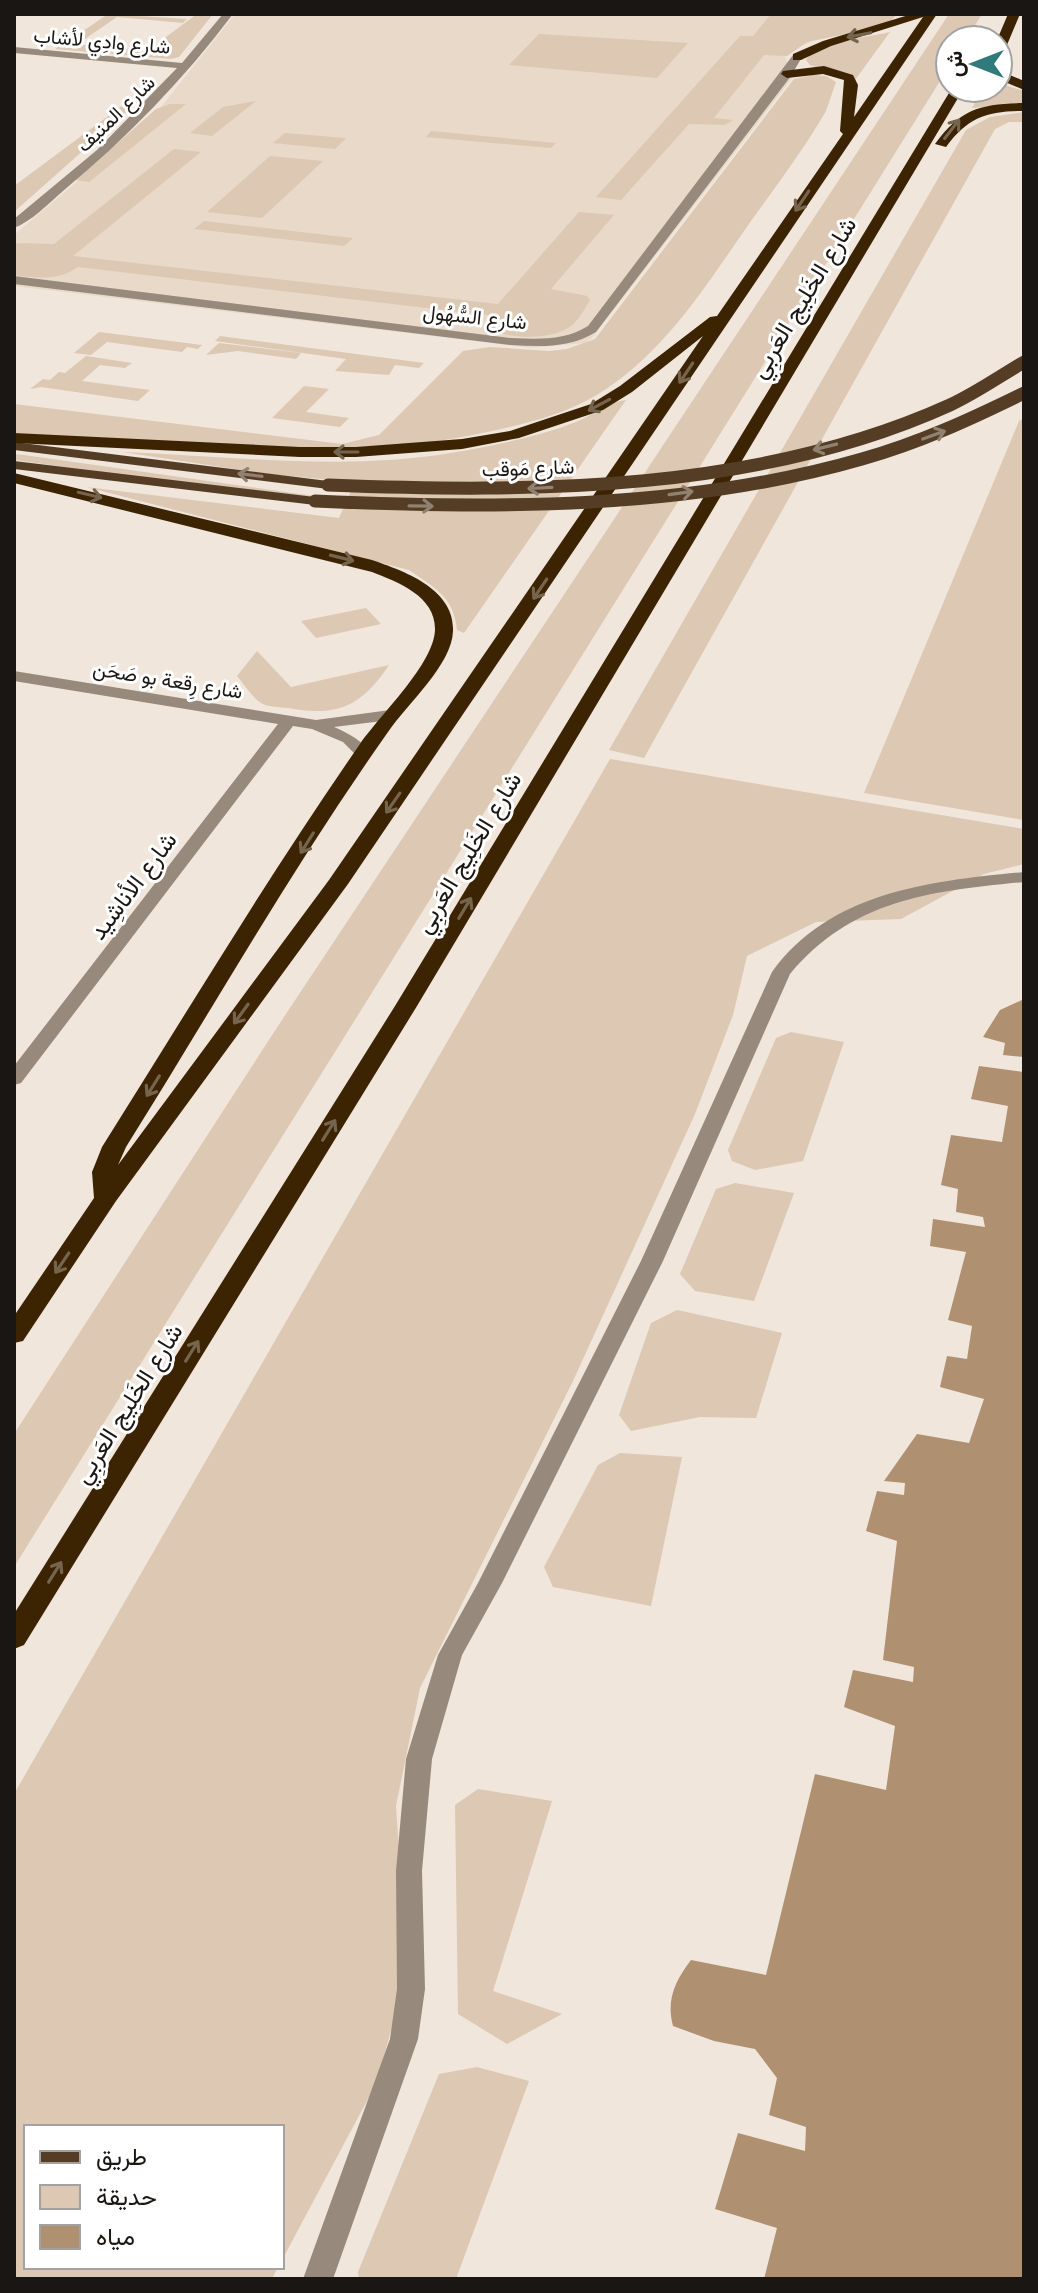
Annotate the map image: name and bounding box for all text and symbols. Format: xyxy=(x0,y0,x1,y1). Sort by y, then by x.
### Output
street label: شارع وادِي لأشاب xyxy=(32,22,171,64)
north arrow xyxy=(934,24,1014,104)
one-way arrow xyxy=(847,29,873,44)
text: ش xyxy=(940,51,968,77)
street label: شارع المنيف xyxy=(71,70,161,158)
one-way arrow xyxy=(944,119,961,140)
one-way arrow xyxy=(794,189,810,211)
street label: شارع الخَلِيج العَربِي xyxy=(742,211,867,386)
street label: شارع السُّهُول xyxy=(422,299,528,336)
one-way arrow xyxy=(678,362,694,384)
one-way arrow xyxy=(588,397,612,413)
one-way arrow xyxy=(921,427,945,441)
one-way arrow xyxy=(813,441,838,456)
one-way arrow xyxy=(333,444,360,460)
street label: شارع مَوقب xyxy=(481,453,575,484)
one-way arrow xyxy=(238,467,263,482)
one-way arrow xyxy=(527,480,554,495)
one-way arrow xyxy=(668,485,693,500)
one-way arrow xyxy=(77,489,102,504)
one-way arrow xyxy=(407,498,434,514)
one-way arrow xyxy=(329,551,355,566)
one-way arrow xyxy=(532,577,548,599)
street label: شارع رِقعة بو صَحَن xyxy=(91,655,245,707)
street label: شارع الخَلِيج العَربِي xyxy=(407,766,532,941)
one-way arrow xyxy=(385,791,401,813)
street label: شارع الأناشِيد xyxy=(82,826,184,946)
one-way arrow xyxy=(298,831,314,854)
one-way arrow xyxy=(457,897,473,920)
one-way arrow xyxy=(233,1003,250,1024)
one-way arrow xyxy=(144,1075,161,1097)
one-way arrow xyxy=(322,1119,338,1142)
one-way arrow xyxy=(54,1251,70,1273)
street label: شارع الخَلِيج العَربِي xyxy=(66,1318,193,1491)
one-way arrow xyxy=(185,1340,201,1363)
one-way arrow xyxy=(48,1561,64,1584)
legend xyxy=(24,2125,284,2269)
text: طريق xyxy=(96,2141,147,2172)
text: حديقة xyxy=(96,2181,157,2211)
text: مياه xyxy=(96,2221,135,2251)

